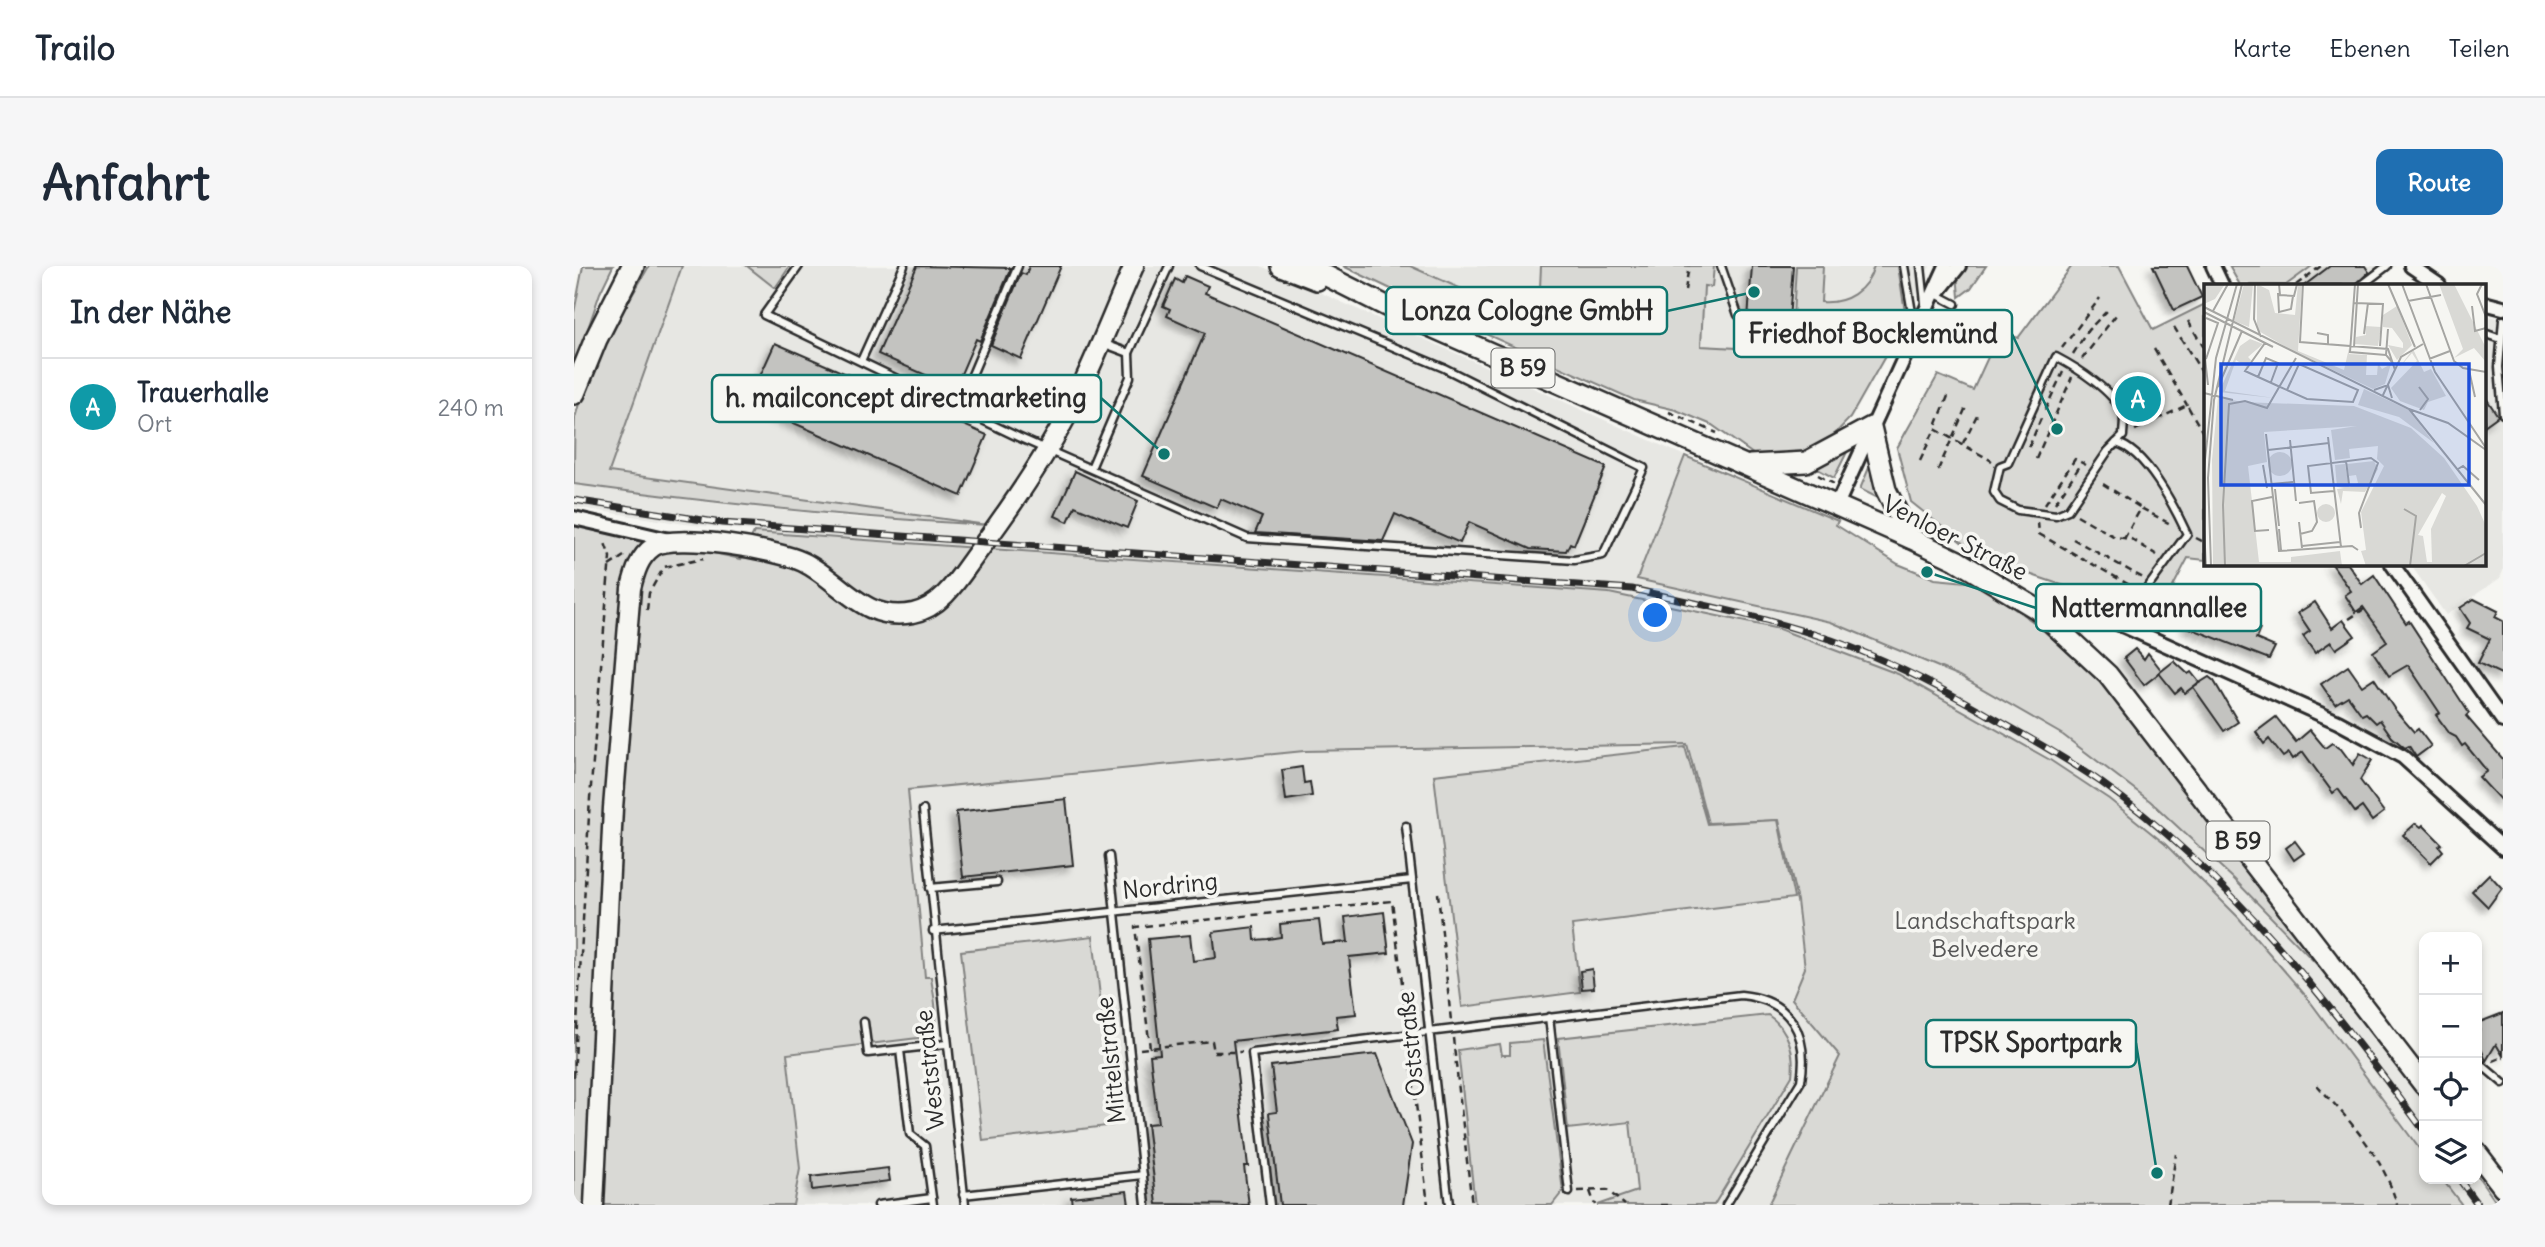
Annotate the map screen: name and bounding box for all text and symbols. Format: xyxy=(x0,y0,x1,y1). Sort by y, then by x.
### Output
text: Trailo xyxy=(35,27,115,69)
text: Karte xyxy=(2233,33,2292,63)
text: Ebenen xyxy=(2330,33,2411,63)
text: Teilen xyxy=(2449,33,2510,63)
button: Route xyxy=(2376,149,2503,215)
text: Anfahrt xyxy=(42,152,210,213)
inset map xyxy=(2204,284,2486,565)
callout: Lonza Cologne GmbH xyxy=(1386,287,1667,334)
text: In der Nähe xyxy=(70,293,232,331)
text: Lonza Cologne GmbH xyxy=(1400,294,1654,327)
callout: Friedhof Bocklemünd xyxy=(1734,310,2012,357)
text: Friedhof Bocklemünd xyxy=(1748,317,1998,350)
road number: B 59 xyxy=(1492,348,1555,388)
pin: A xyxy=(2115,373,2161,425)
callout: h. mailconcept directmarketing xyxy=(712,375,1101,422)
text: Trauerhalle xyxy=(137,376,269,409)
text: h. mailconcept directmarketing xyxy=(725,381,1087,414)
text: A xyxy=(86,393,100,422)
text: 240 m xyxy=(438,393,504,422)
text: Ort xyxy=(137,409,172,438)
street label: Venloer Straße xyxy=(1878,488,2033,586)
callout: Nattermannallee xyxy=(2036,584,2261,631)
text: Nattermannallee xyxy=(2051,591,2247,624)
your location xyxy=(1638,598,1672,632)
road number: B 59 xyxy=(2206,821,2270,860)
street label: Nordring xyxy=(1121,865,1219,905)
park label: Landschaftspark Belvedere xyxy=(1894,905,2076,963)
map controls xyxy=(2419,932,2482,1184)
button: + xyxy=(2419,932,2482,995)
street label: Oststraße xyxy=(1390,990,1430,1098)
street label: Mittelstraße xyxy=(1088,995,1132,1125)
button: − xyxy=(2419,995,2482,1058)
street label: Weststraße xyxy=(908,1008,950,1132)
callout: TPSK Sportpark xyxy=(1926,1020,2136,1067)
text: TPSK Sportpark xyxy=(1940,1026,2122,1059)
button: locate xyxy=(2419,1058,2482,1121)
button: layers xyxy=(2419,1121,2482,1184)

